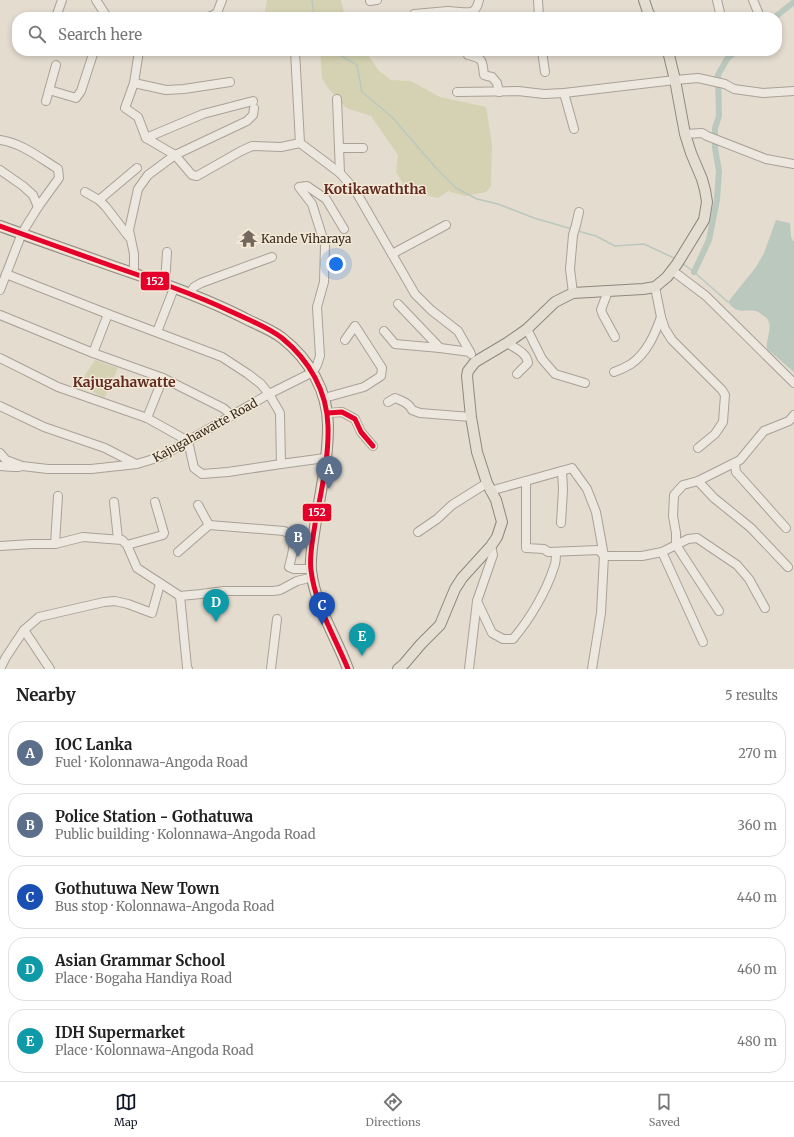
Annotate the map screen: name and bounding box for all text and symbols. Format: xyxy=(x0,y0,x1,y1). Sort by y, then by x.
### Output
search box xyxy=(12,12,782,56)
icon: search xyxy=(26,23,48,45)
text: Search here xyxy=(58,25,142,44)
district label: Kotikawaththa xyxy=(324,180,427,198)
temple icon: Kande Viharaya xyxy=(238,228,258,248)
place label: Kande Viharaya xyxy=(261,231,352,246)
your location xyxy=(326,254,346,274)
line badge: 152 xyxy=(140,271,170,291)
text: 152 xyxy=(146,274,164,288)
district label: Kajugahawatte xyxy=(72,373,176,391)
street label: Kajugahawatte Road xyxy=(150,395,260,465)
pin: A xyxy=(316,456,342,489)
line badge: 152 xyxy=(302,503,332,522)
text: 152 xyxy=(308,505,326,519)
pin: B xyxy=(285,524,311,557)
pin: D xyxy=(203,589,229,622)
pin: C xyxy=(309,592,335,625)
pin: E xyxy=(349,623,375,656)
text: Nearby xyxy=(16,684,76,706)
text: 5 results xyxy=(725,687,778,704)
text: IOC Lanka xyxy=(55,735,133,754)
text: A xyxy=(25,745,35,762)
text: 270 m xyxy=(738,745,777,762)
text: Fuel · Kolonnawa-Angoda Road xyxy=(55,754,248,771)
text: Police Station - Gothatuwa xyxy=(55,807,253,826)
text: B xyxy=(25,817,35,834)
text: 360 m xyxy=(738,817,777,834)
text: Public building · Kolonnawa-Angoda Road xyxy=(55,826,315,843)
text: Gothutuwa New Town xyxy=(55,879,219,898)
text: C xyxy=(26,889,34,906)
text: 440 m xyxy=(737,889,777,906)
text: Bus stop · Kolonnawa-Angoda Road xyxy=(55,898,274,915)
text: Asian Grammar School xyxy=(55,951,225,970)
text: D xyxy=(25,961,35,978)
text: 460 m xyxy=(737,961,777,978)
text: Place · Bogaha Handiya Road xyxy=(55,970,232,987)
text: IDH Supermarket xyxy=(55,1023,185,1042)
text: E xyxy=(26,1033,34,1050)
text: 480 m xyxy=(737,1033,777,1050)
text: Place · Kolonnawa-Angoda Road xyxy=(55,1042,254,1059)
tab: Map xyxy=(114,1091,138,1129)
tab: Directions xyxy=(366,1091,421,1129)
tab: Saved xyxy=(649,1091,680,1129)

